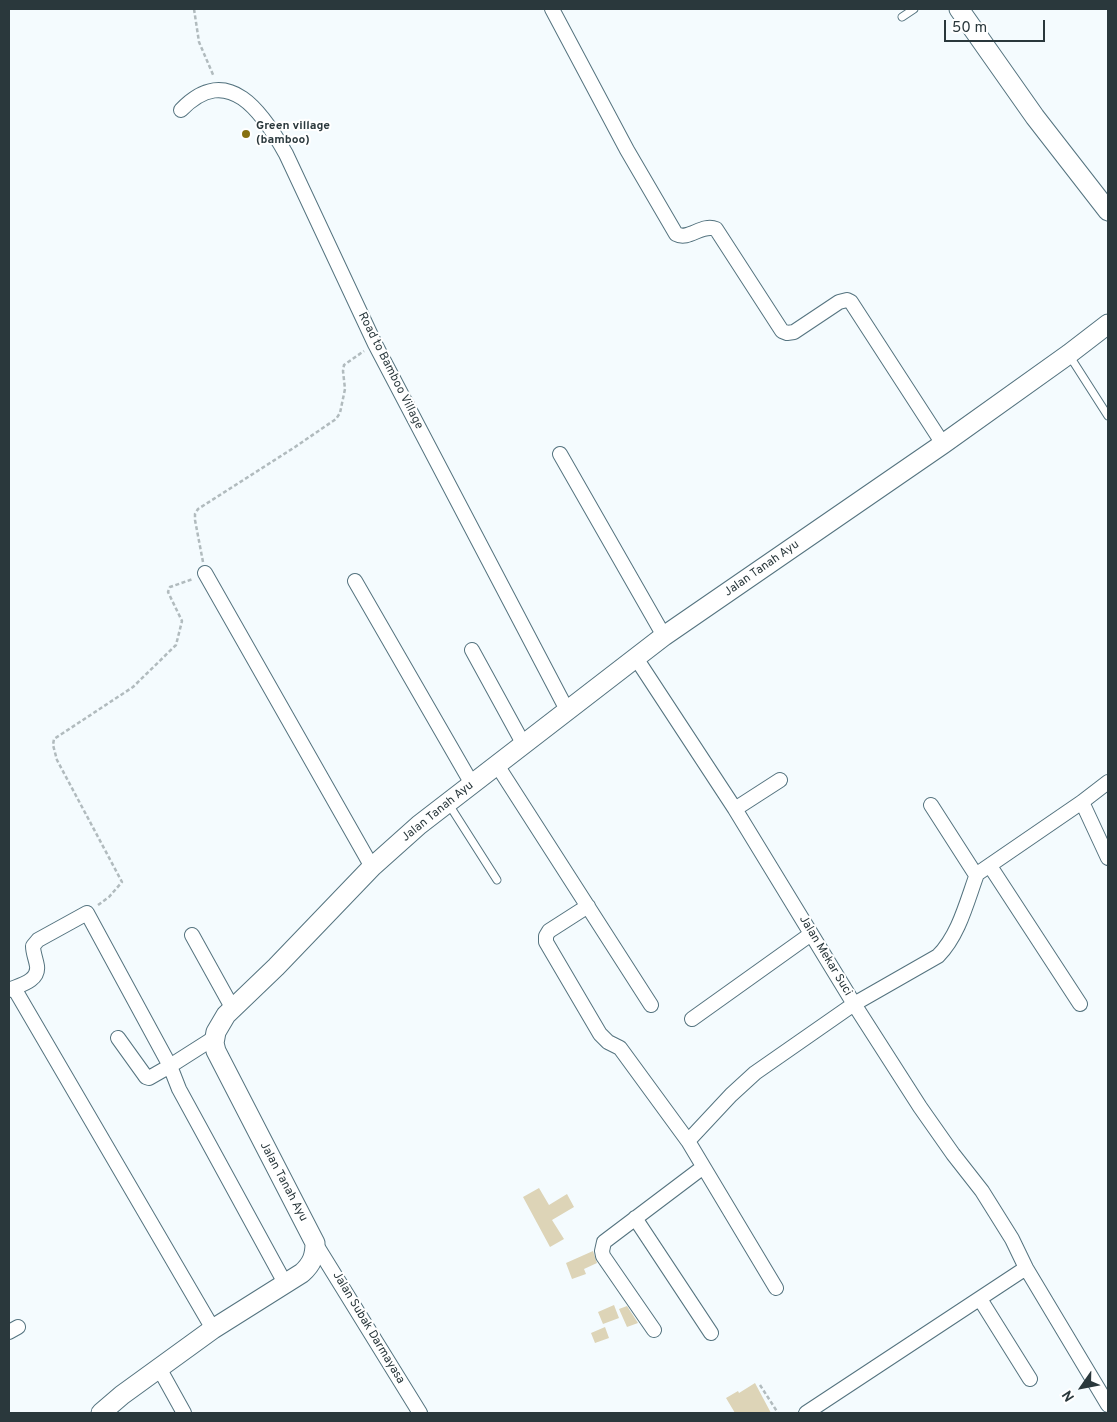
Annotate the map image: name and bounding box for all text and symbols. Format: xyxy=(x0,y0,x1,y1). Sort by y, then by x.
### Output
scale bar xyxy=(947,10,1048,42)
text: 50 m xyxy=(952,19,987,38)
place label: Green village (bamboo) xyxy=(256,120,330,148)
marker: Green village (bamboo) xyxy=(240,128,252,140)
street label: Road to Bamboo Village xyxy=(354,310,426,432)
street label: Jalan Tanah Ayu xyxy=(722,538,802,600)
street label: Jalan Tanah Ayu xyxy=(399,779,477,845)
street label: Jalan Mekar Suci xyxy=(795,913,855,999)
street label: Jalan Tanah Ayu xyxy=(256,1140,310,1224)
street label: Jalan Subak Darmayasa xyxy=(329,1269,407,1387)
north arrow xyxy=(1057,1362,1107,1412)
text: N xyxy=(1059,1387,1079,1404)

